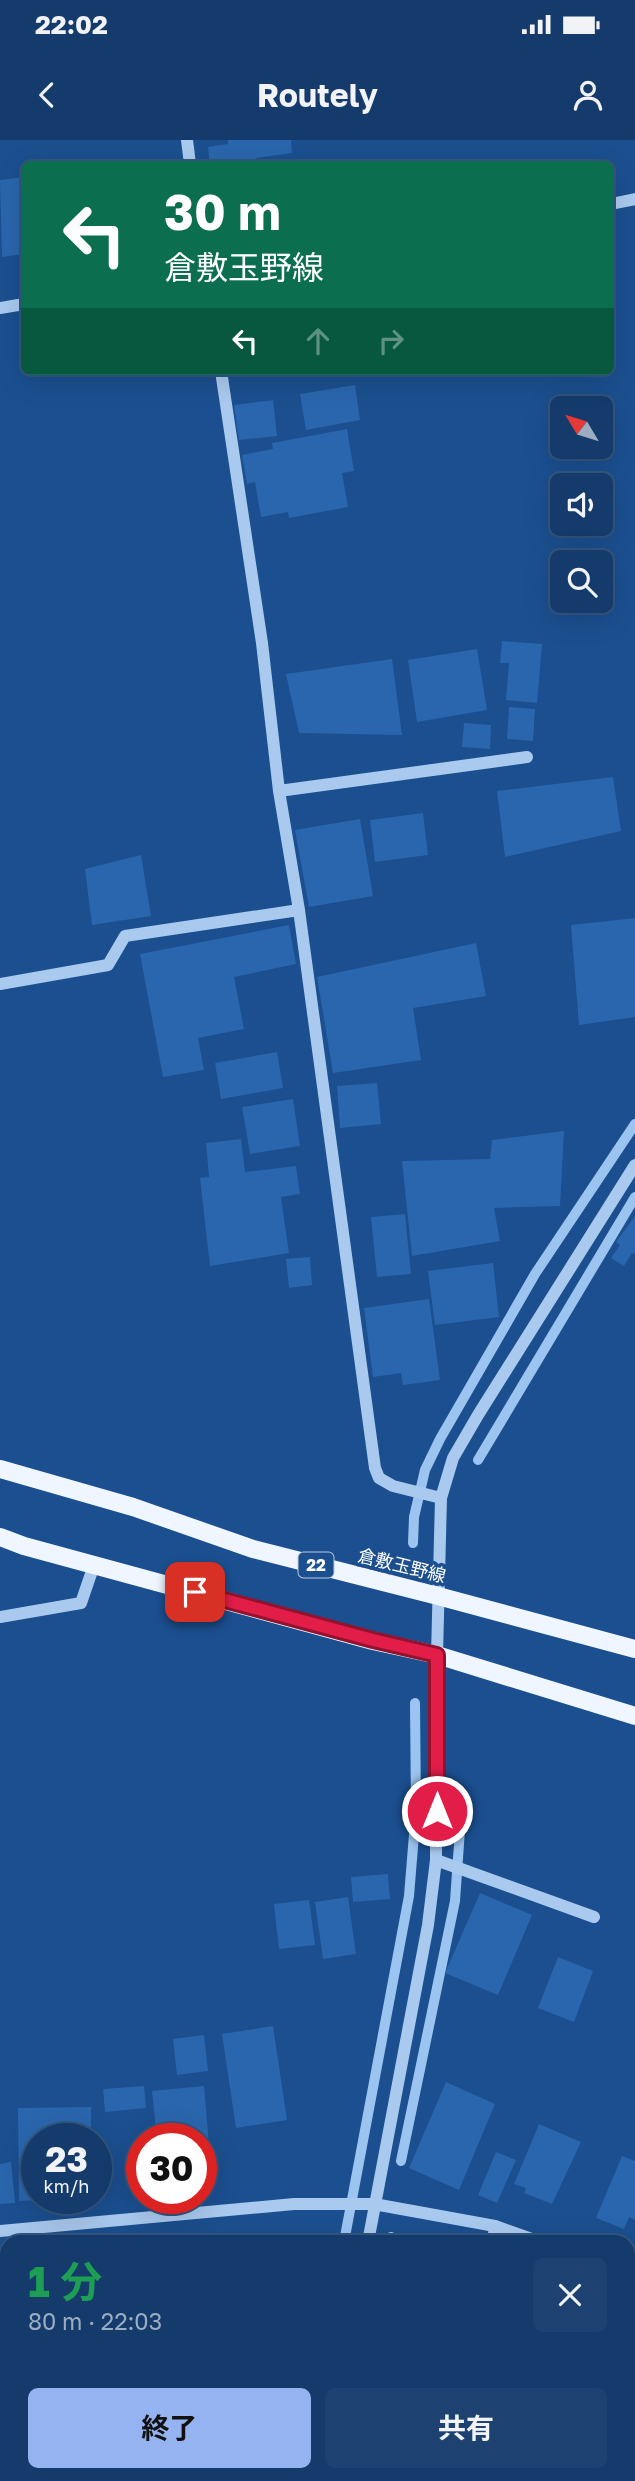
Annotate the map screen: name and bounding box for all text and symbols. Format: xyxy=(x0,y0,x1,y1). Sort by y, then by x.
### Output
text: 22:02 xyxy=(35,9,108,40)
icon: back xyxy=(28,76,66,114)
text: Routely xyxy=(257,76,378,114)
icon: person xyxy=(569,76,607,114)
text: 30 m xyxy=(164,182,281,241)
icon: left xyxy=(49,189,140,280)
text: 倉敷玉野線 xyxy=(164,248,324,286)
icon: left xyxy=(226,322,264,360)
icon: ahead xyxy=(299,322,337,360)
icon: right xyxy=(372,322,410,360)
north arrow xyxy=(550,396,612,458)
map controls xyxy=(550,396,613,613)
button: sound xyxy=(550,473,613,536)
button: search xyxy=(550,550,613,613)
street label: 倉敷玉野線 xyxy=(356,1543,448,1587)
road number: 22 xyxy=(298,1553,334,1578)
pin xyxy=(165,1562,225,1622)
icon: arrive xyxy=(176,1573,214,1611)
position arrow xyxy=(400,1774,474,1848)
speed limit sign: 30 xyxy=(126,2123,217,2214)
text: 23 xyxy=(45,2138,88,2180)
text: km/h xyxy=(44,2175,89,2197)
text: 1 分 xyxy=(28,2256,102,2306)
button: close xyxy=(533,2258,607,2332)
text: 80 m · 22:03 xyxy=(28,2307,162,2335)
button: 終了 xyxy=(28,2388,311,2468)
button: 共有 xyxy=(325,2388,607,2468)

